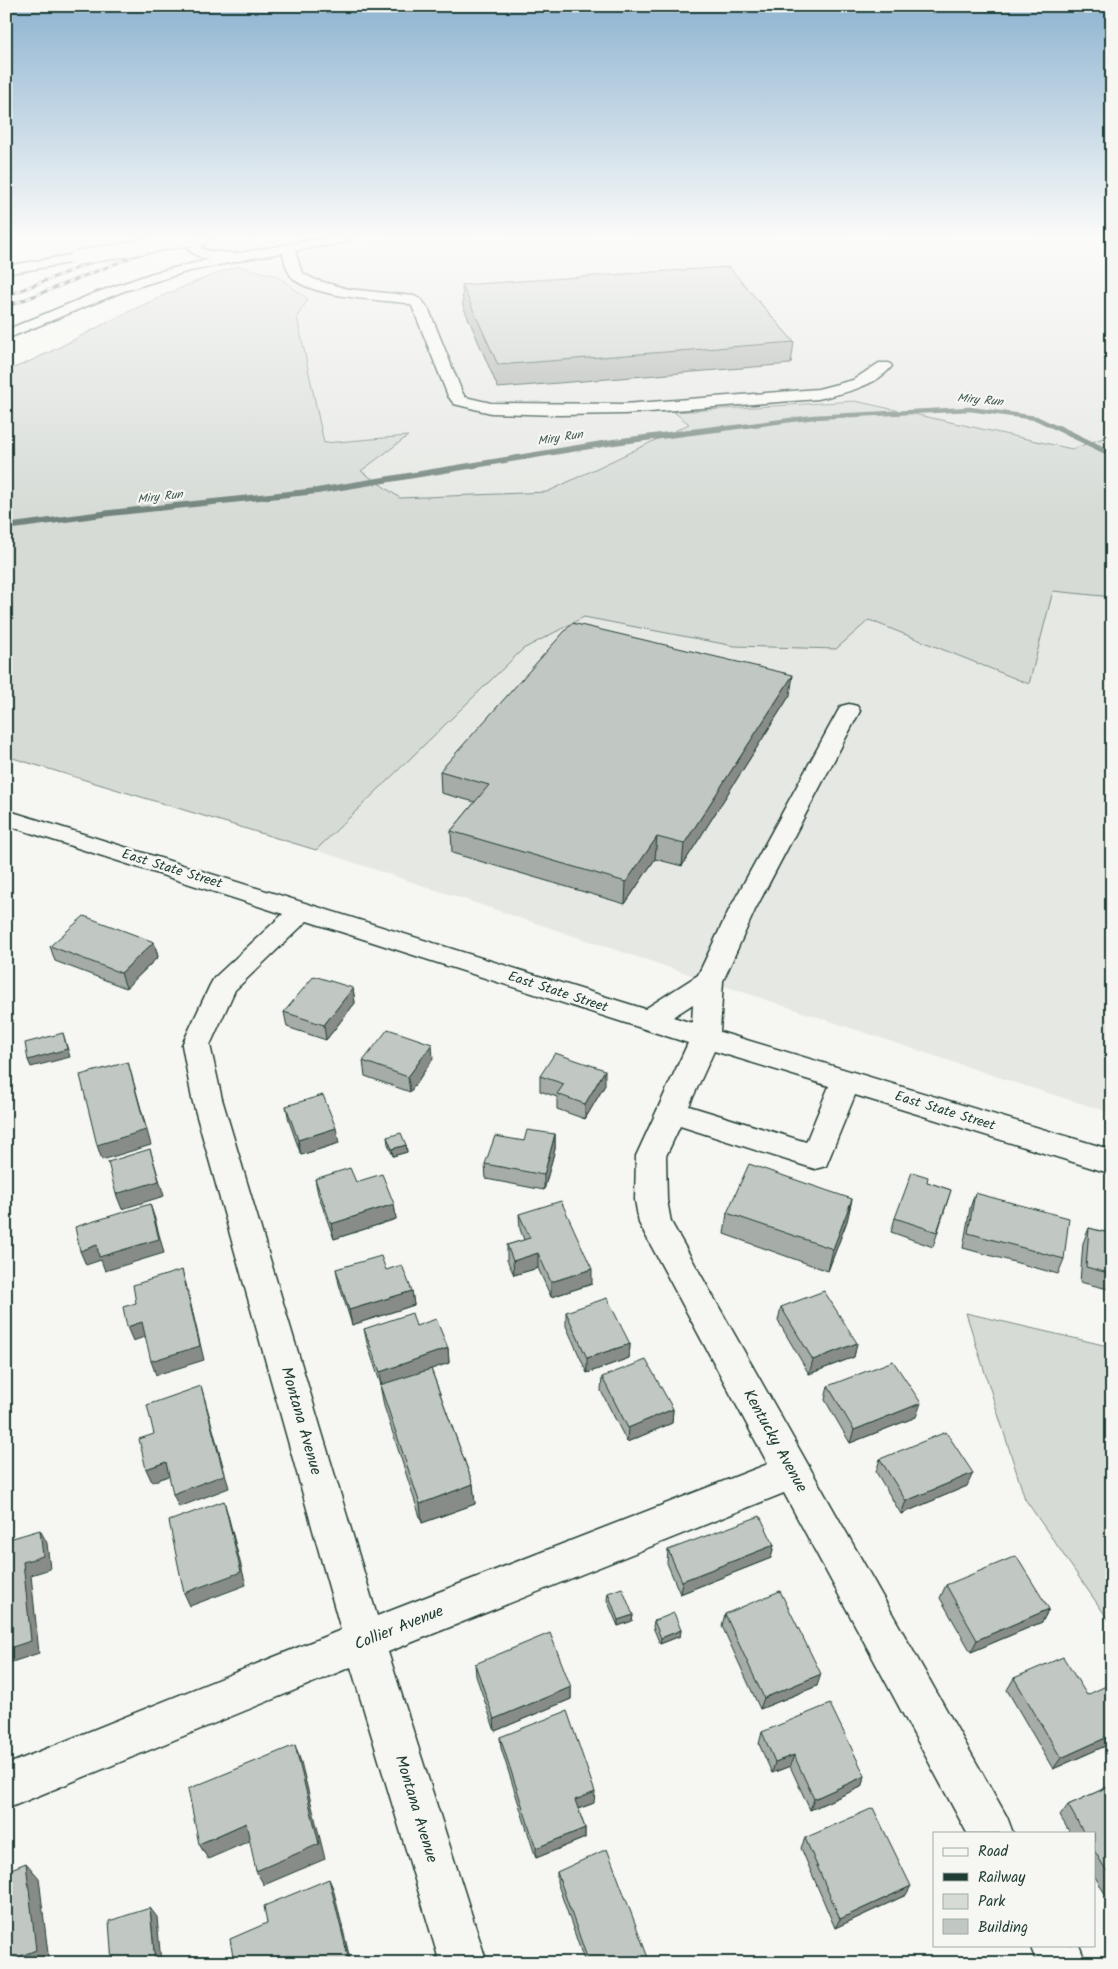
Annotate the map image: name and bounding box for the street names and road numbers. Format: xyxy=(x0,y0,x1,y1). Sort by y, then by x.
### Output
street label: East State Street xyxy=(119,843,225,895)
street label: East State Street xyxy=(505,965,611,1019)
street label: East State Street xyxy=(892,1085,998,1137)
street label: Montana Avenue xyxy=(274,1364,328,1478)
street label: Kentucky Avenue xyxy=(736,1385,814,1497)
street label: Collier Avenue xyxy=(351,1599,447,1657)
street label: Montana Avenue xyxy=(388,1752,444,1866)

